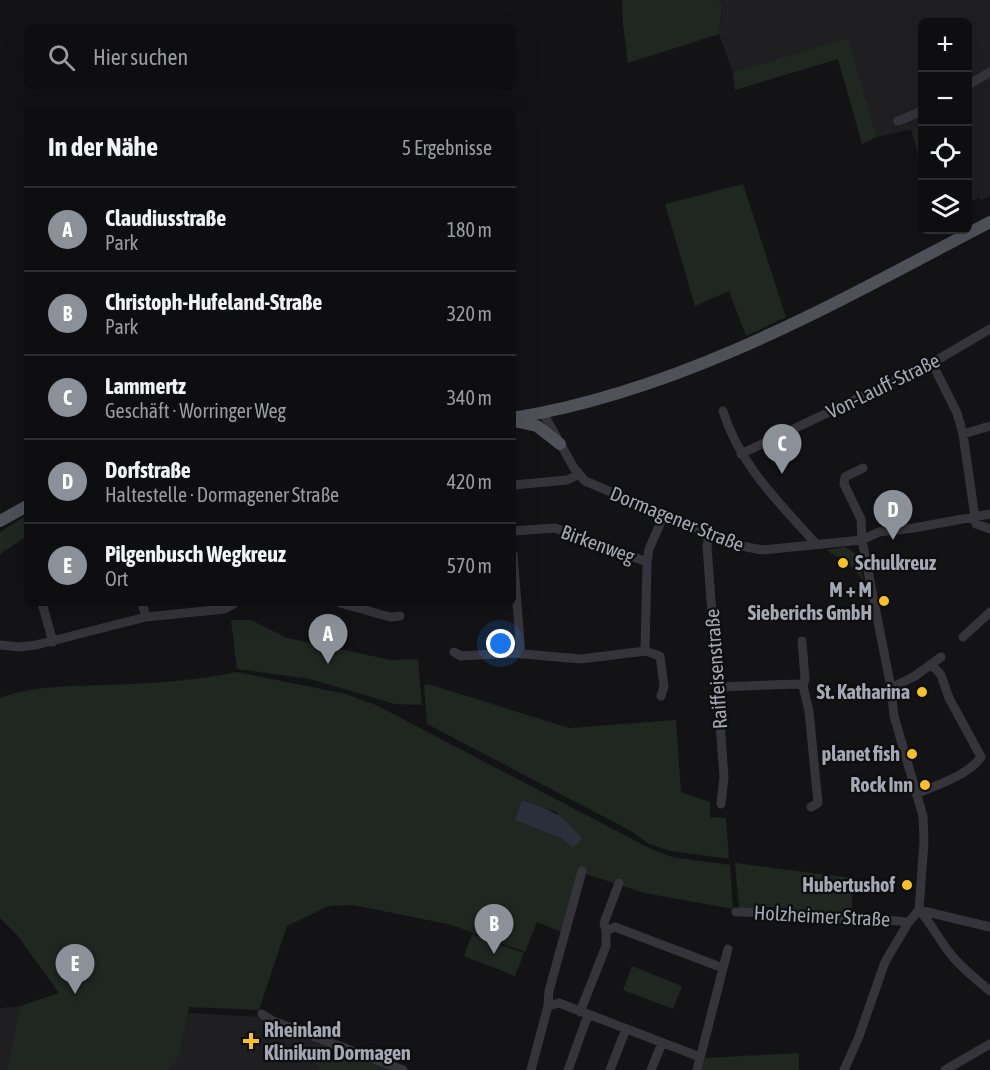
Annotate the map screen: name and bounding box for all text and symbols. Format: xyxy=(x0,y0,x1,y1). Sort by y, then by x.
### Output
map controls xyxy=(918,18,972,234)
button: + xyxy=(918,18,972,72)
search box xyxy=(24,24,516,90)
icon: search xyxy=(45,41,78,74)
text: Hier suchen xyxy=(93,44,188,70)
button: − xyxy=(918,72,972,126)
button: locate xyxy=(918,126,972,180)
text: In der Nähe xyxy=(48,132,158,162)
text: 5 Ergebnisse xyxy=(402,136,492,159)
button: layers xyxy=(918,180,972,234)
text: Claudiusstraße xyxy=(105,205,226,231)
text: A xyxy=(63,218,72,241)
text: 180 m xyxy=(447,218,492,241)
text: Park xyxy=(105,231,138,254)
text: Christoph-Hufeland-Straße xyxy=(105,289,322,315)
text: B xyxy=(63,302,72,325)
text: 320 m xyxy=(447,302,492,325)
text: Park xyxy=(105,315,138,338)
street label: Von-Lauff-Straße xyxy=(822,348,943,423)
text: Lammertz xyxy=(105,373,186,399)
text: C xyxy=(63,386,72,409)
text: 340 m xyxy=(447,386,492,409)
text: Geschäft · Worringer Weg xyxy=(105,399,286,422)
pin: C xyxy=(762,424,802,474)
text: Dorfstraße xyxy=(105,457,191,483)
text: D xyxy=(62,470,73,493)
text: 420 m xyxy=(447,470,492,493)
street label: Dormagener Straße xyxy=(607,481,747,556)
text: Haltestelle · Dormagener Straße xyxy=(105,483,339,506)
pin: D xyxy=(874,490,912,540)
street label: Birkenweg xyxy=(558,520,638,568)
text: Pilgenbusch Wegkreuz xyxy=(105,541,286,567)
place label: Schulkreuz xyxy=(855,551,937,574)
text: E xyxy=(63,554,72,577)
text: 570 m xyxy=(447,554,492,577)
marker: Schulkreuz xyxy=(836,556,850,570)
text: Ort xyxy=(105,567,128,590)
place label: M + M Sieberichs GmbH xyxy=(748,578,872,624)
marker: M + M Sieberichs GmbH xyxy=(877,594,891,608)
street label: Raiffeisenstraße xyxy=(700,608,731,730)
pin: A xyxy=(308,614,348,664)
your location xyxy=(486,629,515,658)
place label: St. Katharina xyxy=(817,680,910,703)
marker: St. Katharina xyxy=(915,685,929,699)
place label: planet fish xyxy=(822,742,900,765)
marker: planet fish xyxy=(905,747,919,761)
place label: Rock Inn xyxy=(850,773,913,796)
marker: Rock Inn xyxy=(918,778,932,792)
place label: Hubertushof xyxy=(802,873,895,896)
marker: Hubertushof xyxy=(900,878,914,892)
street label: Holzheimer Straße xyxy=(753,900,891,931)
pin: B xyxy=(474,904,514,954)
pin: E xyxy=(56,944,94,994)
place label: Rheinland Klinikum Dormagen xyxy=(264,1018,411,1064)
marker: Rheinland Klinikum Dormagen xyxy=(242,1032,260,1050)

